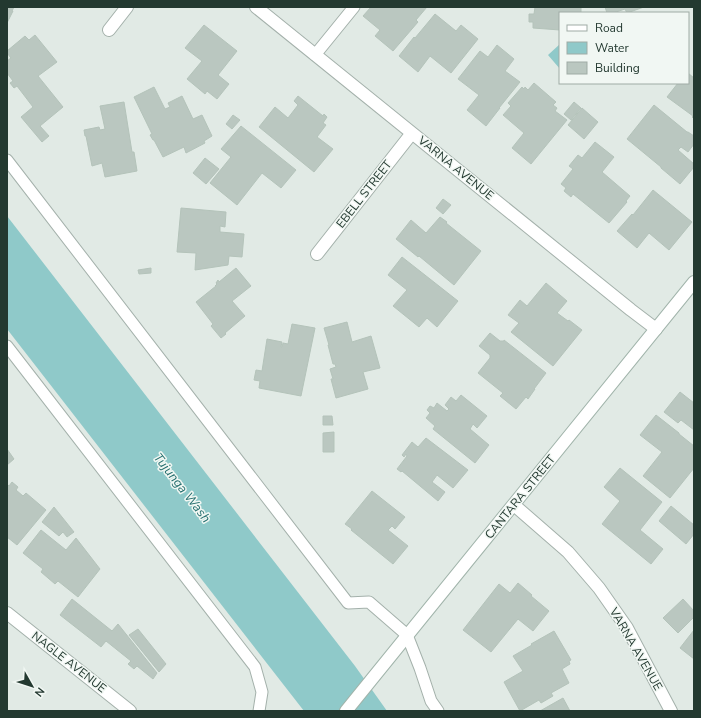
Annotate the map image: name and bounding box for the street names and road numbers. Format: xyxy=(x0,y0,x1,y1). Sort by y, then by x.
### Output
street label: VARNA AVENUE xyxy=(414,132,497,204)
street label: EBELL STREET xyxy=(333,156,396,231)
street label: CANTARA STREET xyxy=(481,451,559,542)
street label: VARNA AVENUE xyxy=(605,604,666,693)
street label: NAGLE AVENUE xyxy=(29,628,109,696)

